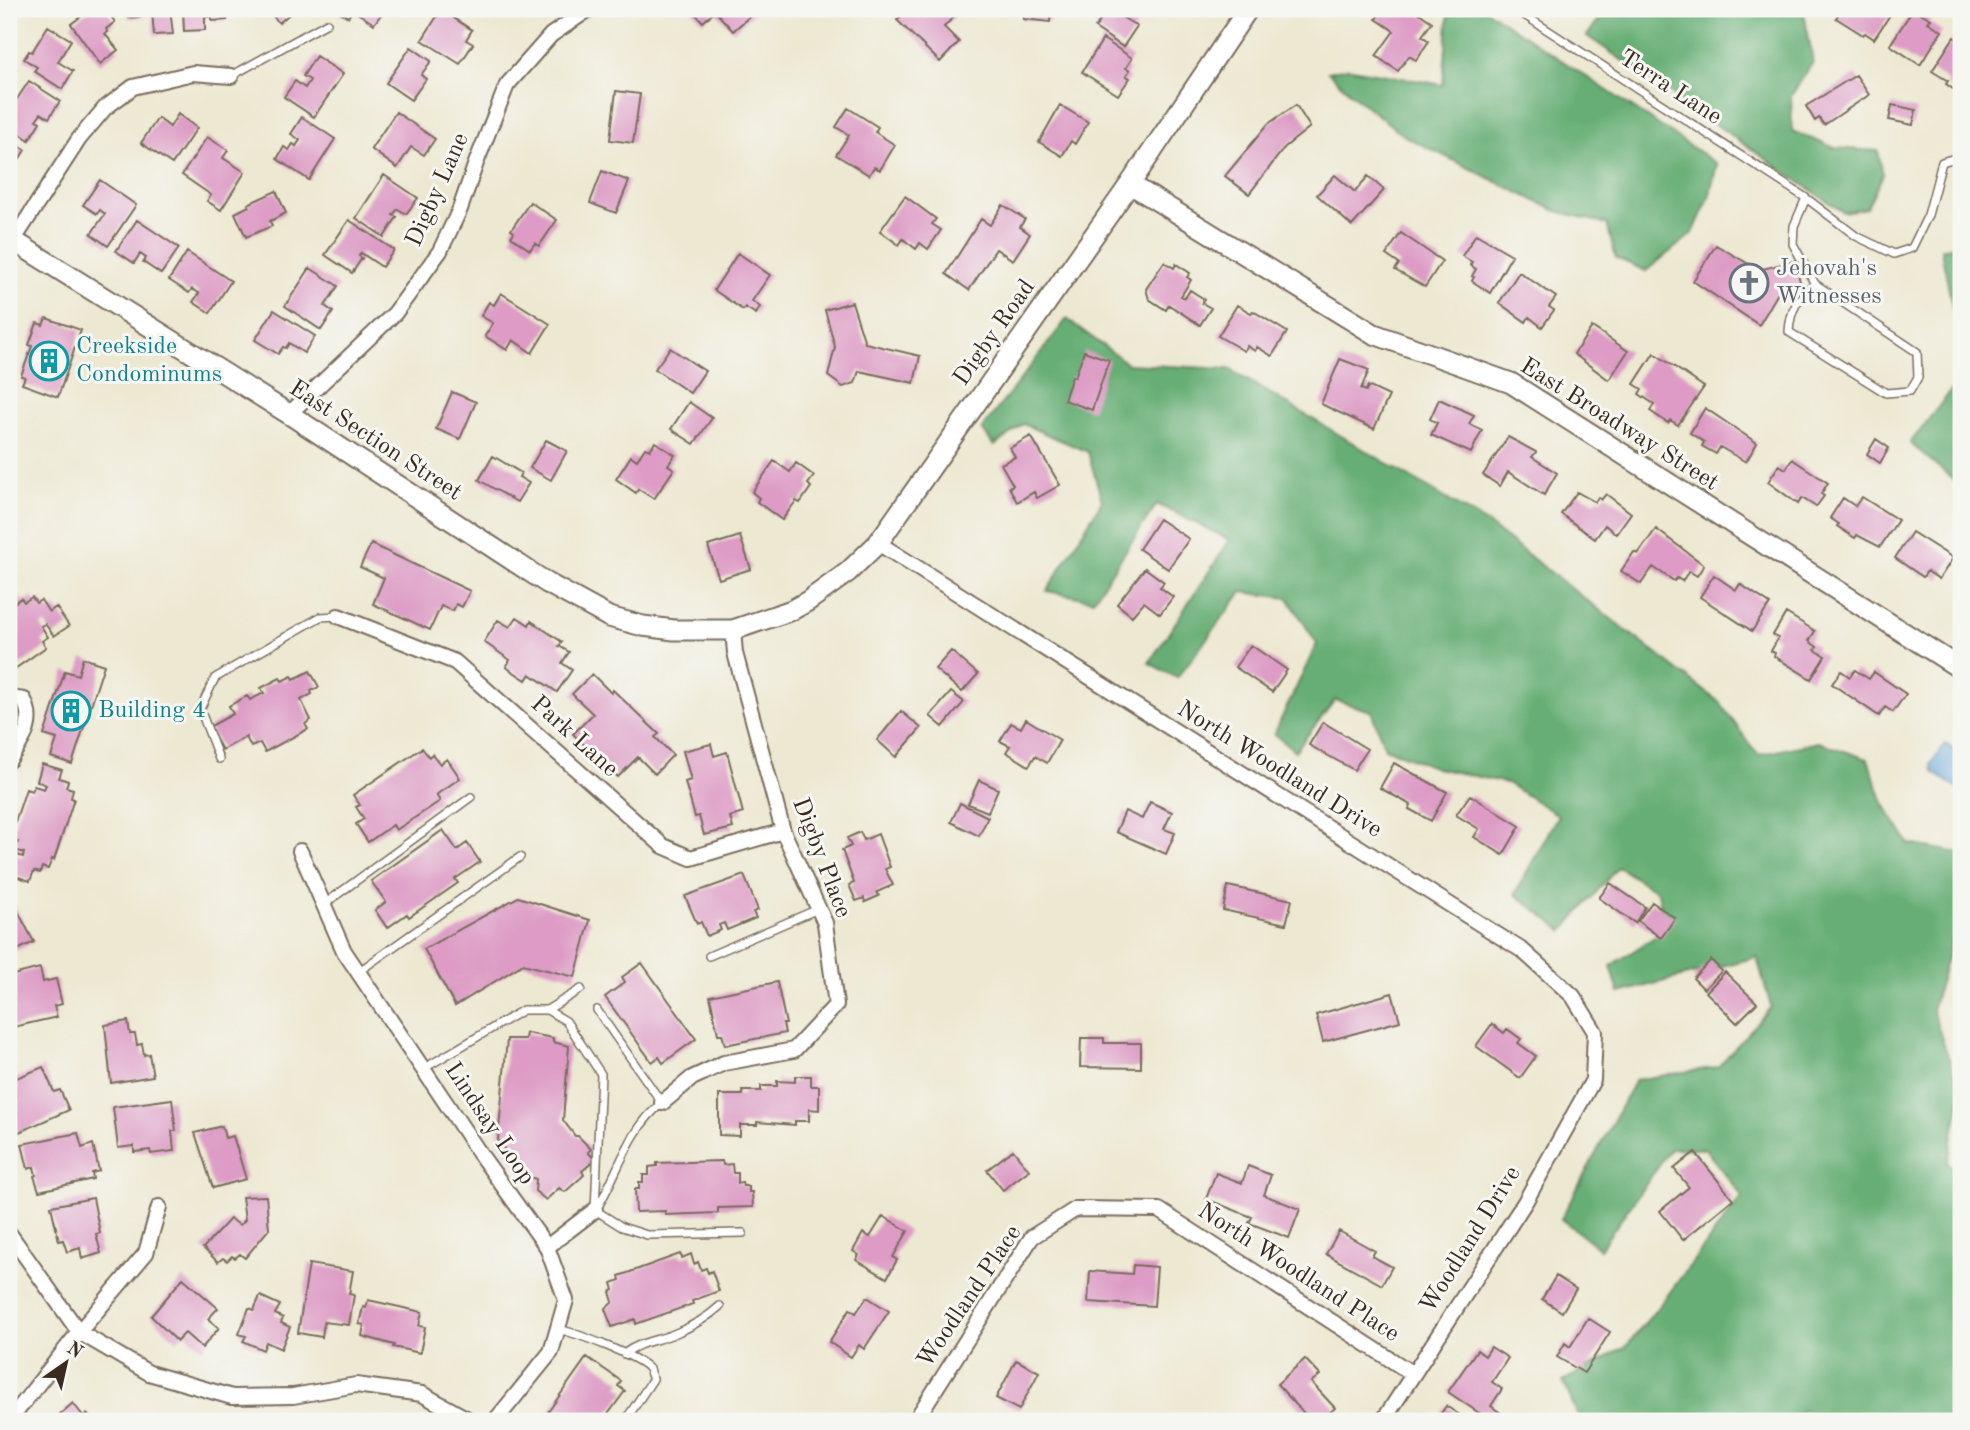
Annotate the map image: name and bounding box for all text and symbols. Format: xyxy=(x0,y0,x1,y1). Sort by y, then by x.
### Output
street label: Terra Lane xyxy=(1615,46,1725,130)
street label: Digby Lane xyxy=(402,129,474,251)
place label: Jehovah's Witnesses xyxy=(1776,257,1882,309)
church icon: Jehovah's Witnesses xyxy=(1728,262,1770,304)
street label: Digby Road xyxy=(950,276,1040,390)
place label: Creekside Condominums xyxy=(76,335,222,387)
building icon: Creekside Condominums xyxy=(28,340,70,382)
street label: East Broadway Street xyxy=(1516,354,1722,496)
street label: East Section Street xyxy=(284,376,466,506)
building icon: Building 4 xyxy=(50,690,92,732)
street label: Park Lane xyxy=(526,692,622,782)
street label: North Woodland Drive xyxy=(1172,697,1386,843)
place label: Building 4 xyxy=(98,699,206,723)
street label: Digby Place xyxy=(787,795,855,921)
street label: Lindsay Loop xyxy=(439,1059,539,1189)
street label: Woodland Drive xyxy=(1416,1162,1526,1318)
street label: North Woodland Place xyxy=(1193,1199,1403,1347)
street label: Woodland Place xyxy=(914,1221,1026,1373)
north arrow xyxy=(32,1328,102,1398)
text: N xyxy=(63,1339,86,1363)

